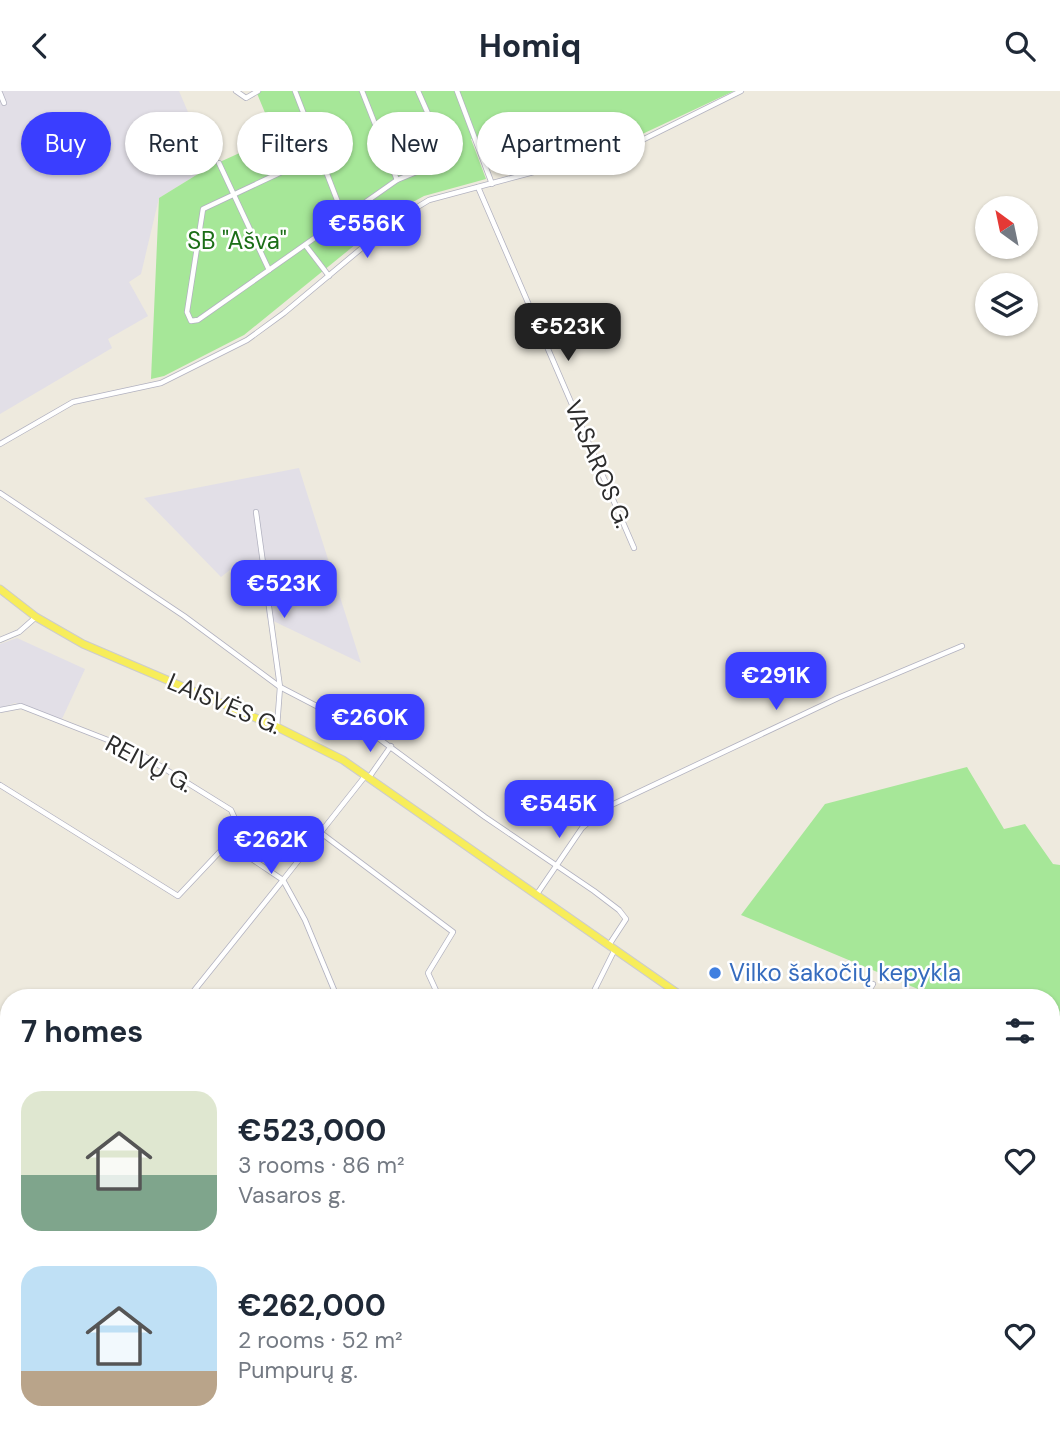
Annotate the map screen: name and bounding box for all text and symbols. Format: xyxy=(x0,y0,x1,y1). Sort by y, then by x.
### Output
text: Homiq xyxy=(479,25,581,67)
icon: back xyxy=(21,27,59,65)
icon: search xyxy=(1001,27,1039,65)
chip: Buy xyxy=(21,112,111,175)
chip: Rent xyxy=(125,112,223,175)
chip: Filters xyxy=(237,112,353,175)
chip: New xyxy=(367,112,463,175)
chip: Apartment xyxy=(477,112,645,175)
north arrow xyxy=(975,196,1038,259)
map controls xyxy=(975,196,1038,336)
pin: €556K xyxy=(318,201,416,260)
text: €556K xyxy=(329,208,405,238)
park label: SB "Ašva" xyxy=(187,225,287,256)
button: layers xyxy=(975,273,1038,336)
pin: €523K xyxy=(519,303,617,363)
text: €523K xyxy=(531,311,605,341)
street label: VASAROS G. xyxy=(558,395,639,532)
pin: €523K xyxy=(235,561,333,620)
text: €523K xyxy=(247,568,321,598)
pin: €291K xyxy=(727,653,825,712)
text: €291K xyxy=(741,660,811,690)
street label: LAISVĖS G. xyxy=(163,666,286,741)
pin: €260K xyxy=(321,695,419,754)
text: €260K xyxy=(331,702,409,732)
street label: REIVŲ G. xyxy=(100,728,198,799)
pin: €545K xyxy=(510,781,608,840)
text: €545K xyxy=(521,788,597,818)
pin: €262K xyxy=(222,817,320,876)
text: €262K xyxy=(234,824,308,854)
place label: Vilko šakočių kepykla xyxy=(729,957,961,988)
marker: Vilko šakočių kepykla xyxy=(707,965,723,981)
text: 7 homes xyxy=(21,1012,143,1051)
icon: filters xyxy=(1001,1012,1039,1050)
text: €523,000 xyxy=(238,1111,386,1150)
icon: home xyxy=(77,1119,161,1203)
icon: heart xyxy=(1001,1142,1039,1180)
text: 3 rooms · 86 m² xyxy=(238,1150,405,1180)
text: Vasaros g. xyxy=(238,1180,345,1210)
text: €262,000 xyxy=(238,1286,386,1325)
icon: home xyxy=(77,1294,161,1378)
icon: heart xyxy=(1001,1317,1039,1355)
text: 2 rooms · 52 m² xyxy=(238,1325,403,1355)
text: Pumpurų g. xyxy=(238,1355,358,1385)

